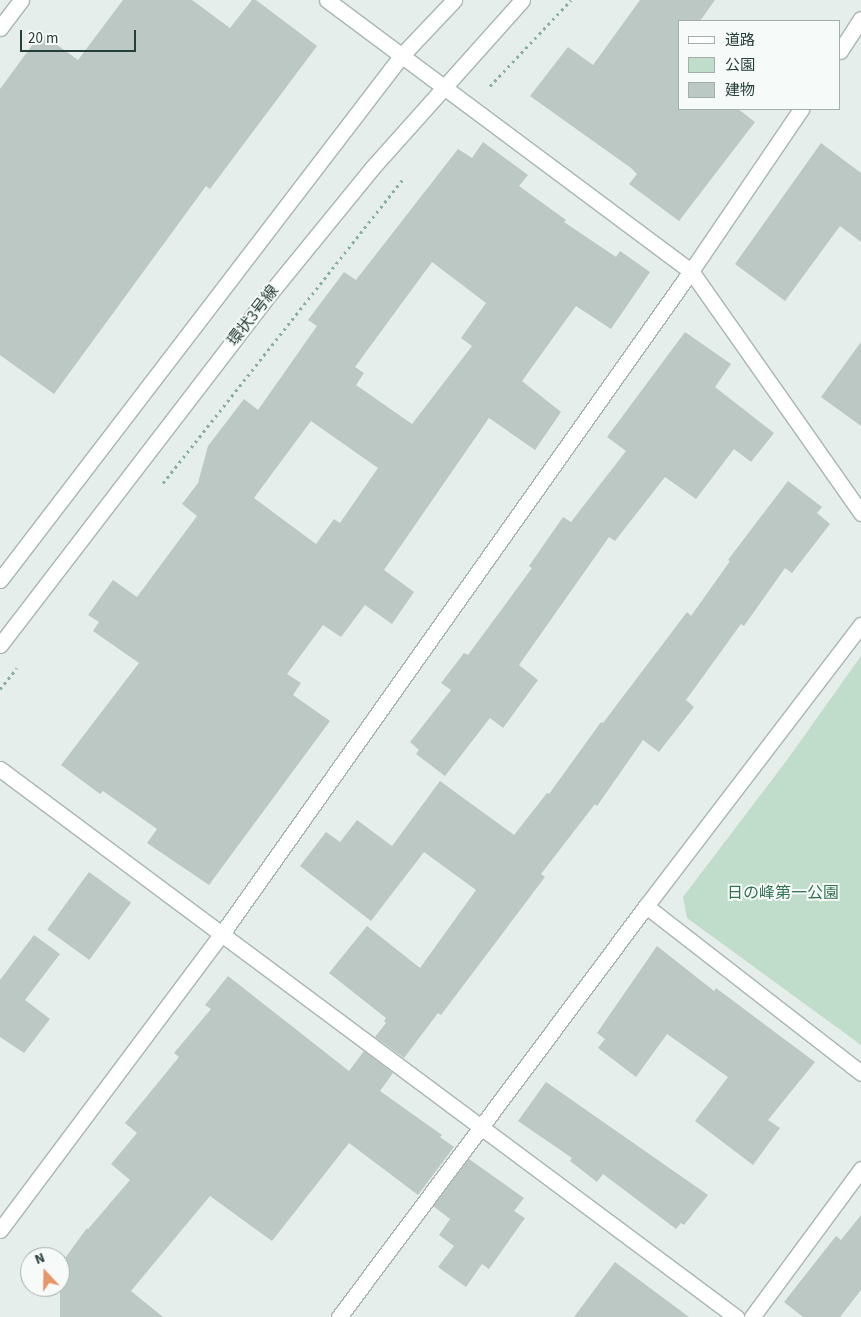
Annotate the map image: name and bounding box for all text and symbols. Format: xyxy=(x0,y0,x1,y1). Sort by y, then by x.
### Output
scale bar xyxy=(22,20,139,52)
legend xyxy=(678,20,841,110)
text: 20 m xyxy=(28,28,58,49)
text: 道路 xyxy=(725,30,755,51)
text: 公園 xyxy=(725,55,755,76)
text: 建物 xyxy=(725,80,755,101)
street label: 環状3号線 xyxy=(223,282,283,350)
park label: 日の峰第一公園 xyxy=(727,883,839,903)
north arrow xyxy=(20,1247,70,1297)
text: N xyxy=(32,1248,48,1270)

